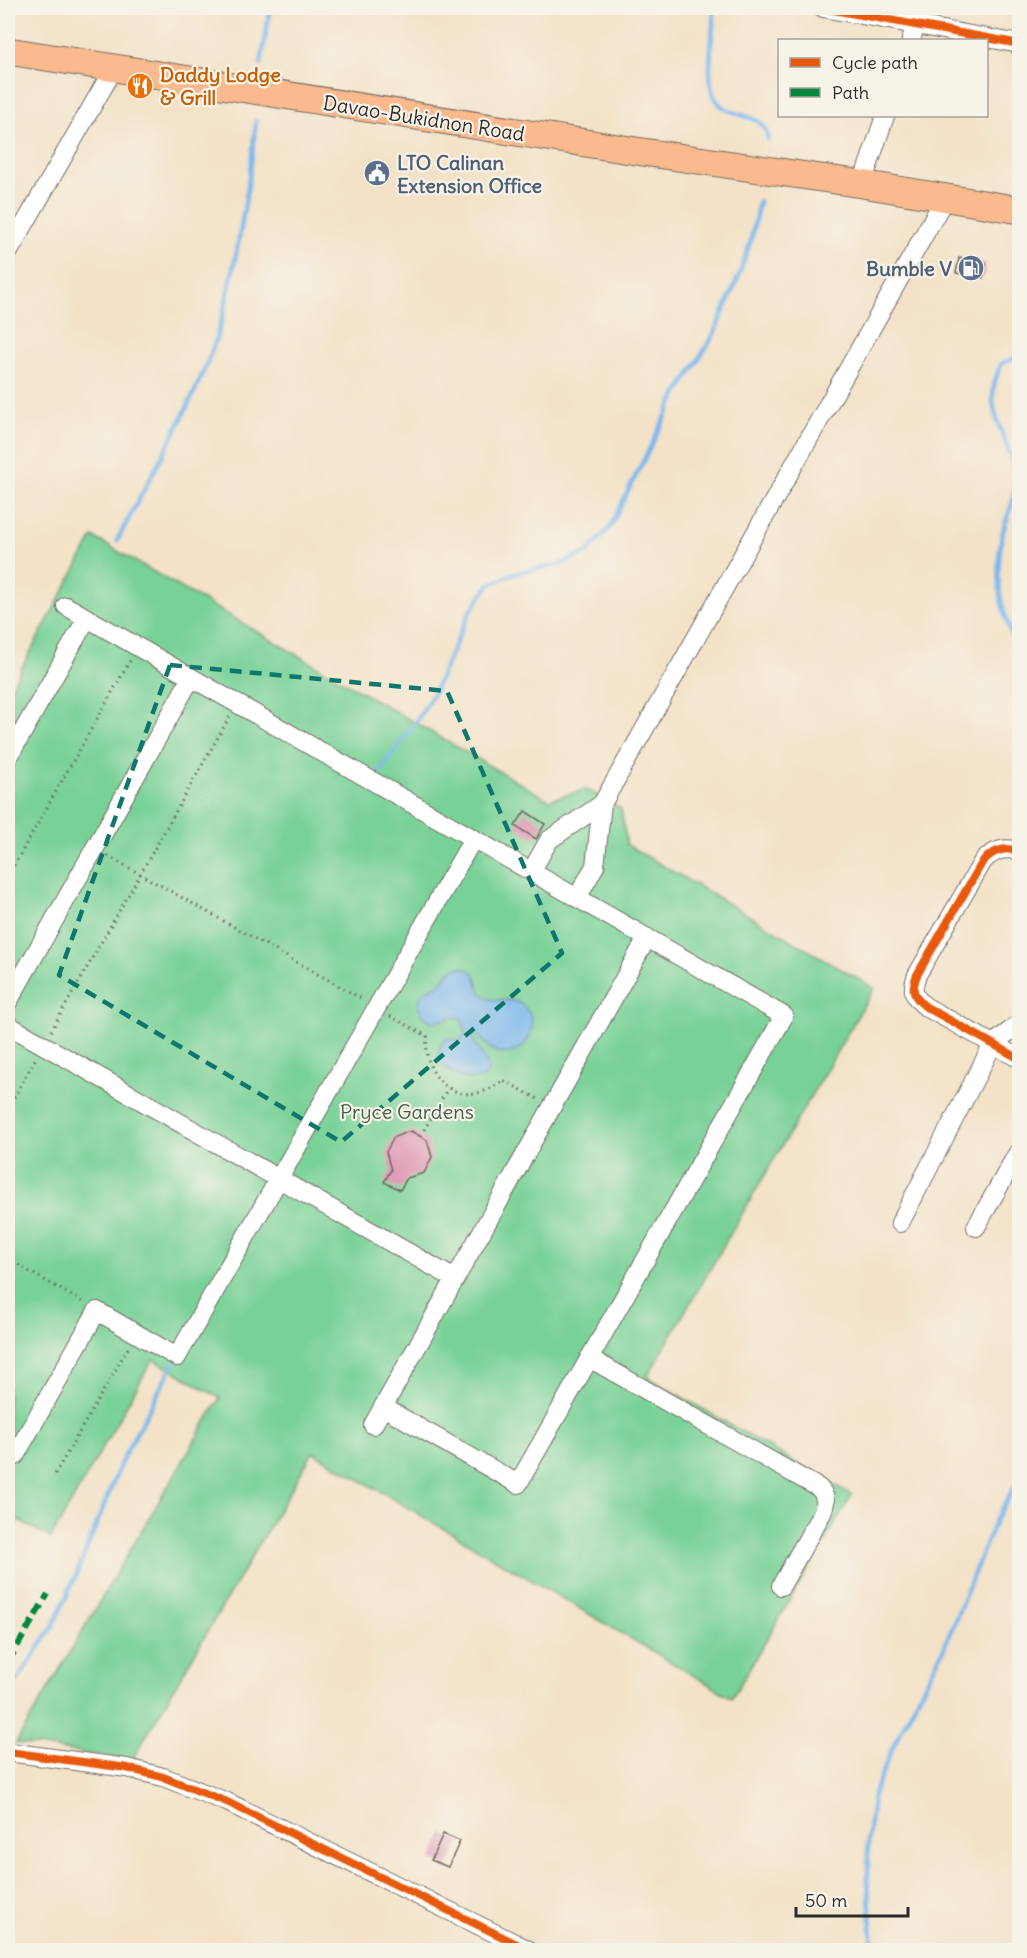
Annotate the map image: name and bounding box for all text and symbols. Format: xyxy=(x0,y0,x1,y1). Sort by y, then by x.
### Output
legend xyxy=(778,39,988,117)
text: Cycle path xyxy=(832,51,918,74)
place label: Daddy Lodge & Grill xyxy=(160,62,281,110)
restaurant icon: Daddy Lodge & Grill xyxy=(125,71,155,101)
text: Path xyxy=(832,81,869,104)
street label: Davao-Bukidnon Road xyxy=(321,90,527,146)
place label: LTO Calinan Extension Office xyxy=(397,150,542,198)
public building icon: LTO Calinan Extension Office xyxy=(362,158,392,188)
fuel station icon: Bumble V xyxy=(956,253,986,283)
place label: Bumble V xyxy=(866,256,952,281)
park label: Pryce Gardens xyxy=(340,1099,474,1124)
scale bar xyxy=(796,1880,908,1918)
text: 50 m xyxy=(805,1889,847,1912)

